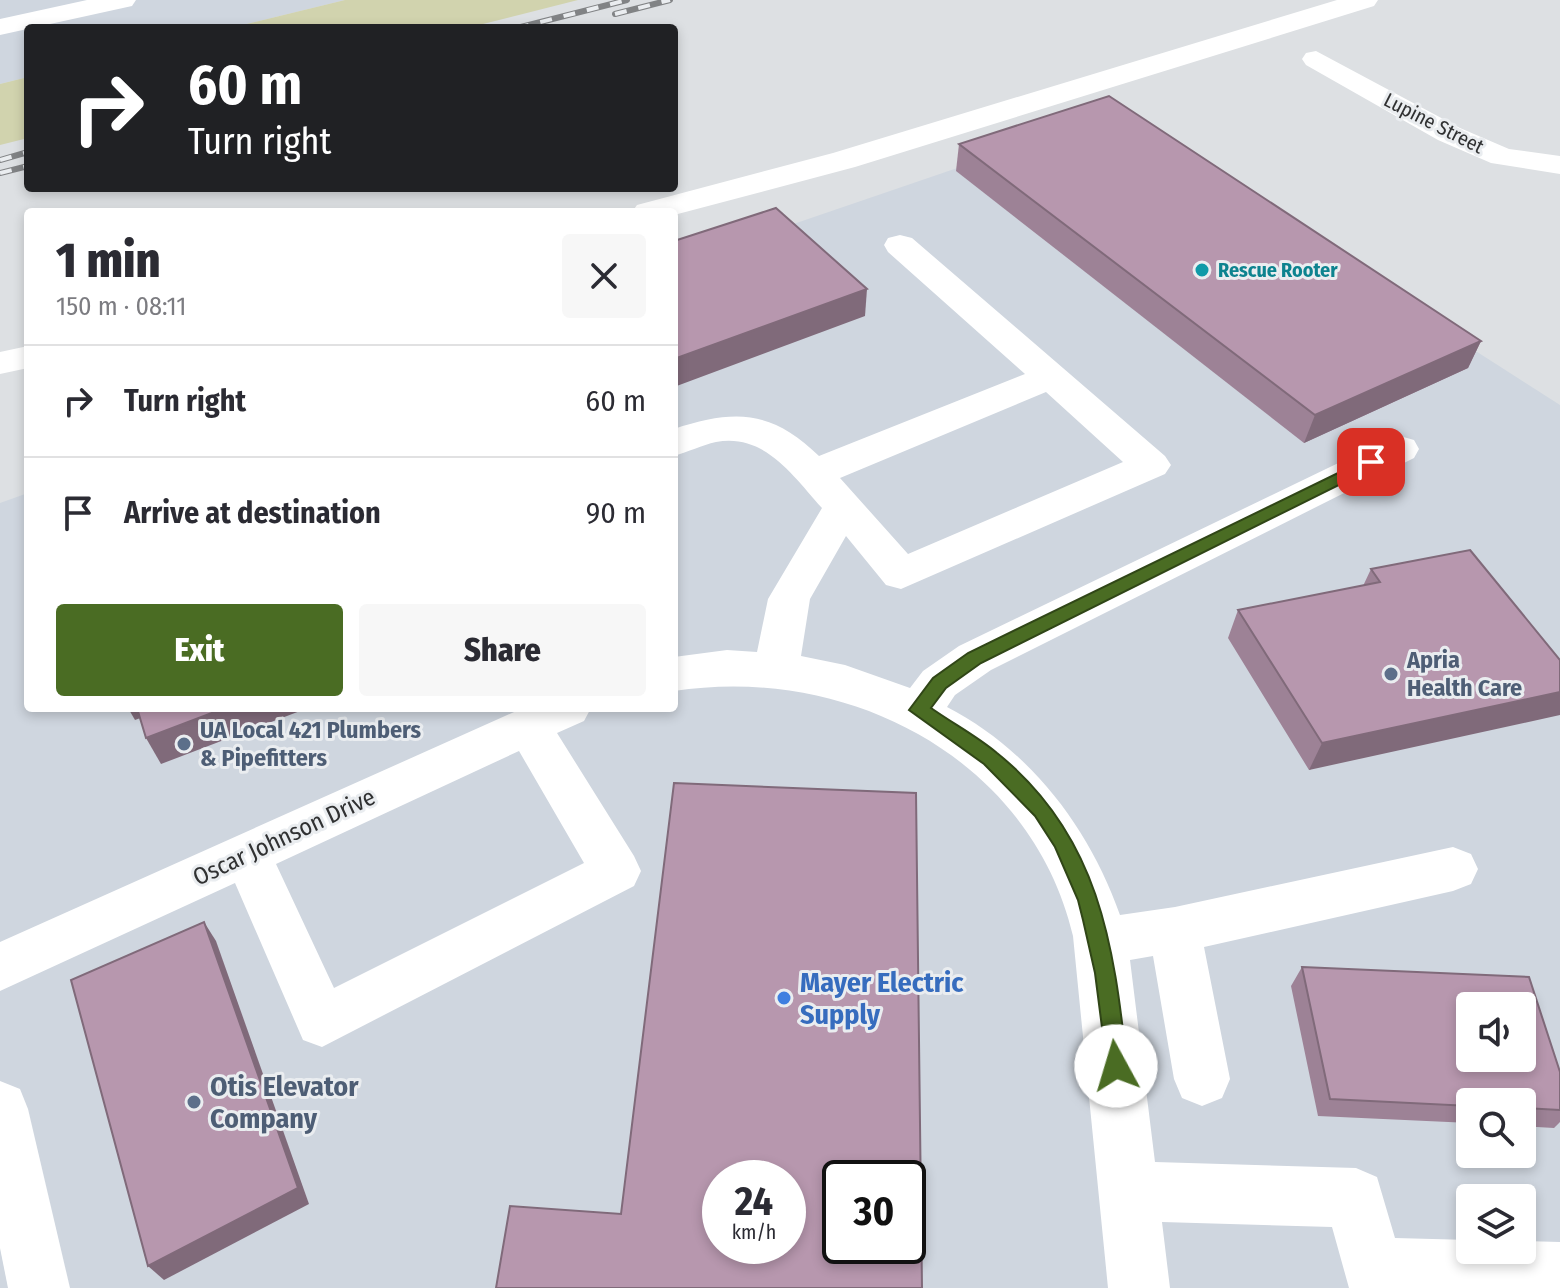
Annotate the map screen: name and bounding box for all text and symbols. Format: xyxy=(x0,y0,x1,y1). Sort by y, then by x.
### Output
text: 60 m xyxy=(188,52,302,119)
icon: right xyxy=(56,56,160,160)
street label: Lupine Street xyxy=(1380,88,1488,159)
text: Turn right xyxy=(188,120,331,164)
text: 1 min xyxy=(56,232,160,290)
button: close xyxy=(562,234,646,318)
place label: Rescue Rooter xyxy=(1218,258,1338,282)
marker: Rescue Rooter xyxy=(1193,261,1211,279)
text: 150 m · 08:11 xyxy=(56,291,186,322)
icon: right xyxy=(56,379,100,423)
text: Turn right xyxy=(124,383,246,419)
text: 60 m xyxy=(585,383,646,419)
pin xyxy=(1337,428,1405,496)
icon: arrive xyxy=(1349,440,1393,484)
icon: arrive xyxy=(56,491,100,535)
text: Arrive at destination xyxy=(124,495,381,531)
text: 90 m xyxy=(586,495,646,531)
button: Exit xyxy=(56,604,343,696)
button: Share xyxy=(359,604,646,696)
place label: Apria Health Care xyxy=(1406,646,1522,702)
marker: Apria Health Care xyxy=(1382,665,1400,683)
place label: UA Local 421 Plumbers & Pipefitters xyxy=(200,716,422,772)
marker: UA Local 421 Plumbers & Pipefitters xyxy=(175,735,193,753)
street label: Oscar Johnson Drive xyxy=(189,783,379,891)
place label: Mayer Electric Supply xyxy=(800,966,964,1031)
marker: Mayer Electric Supply xyxy=(775,989,793,1007)
map controls xyxy=(1456,992,1536,1264)
button: sound xyxy=(1456,992,1536,1072)
position arrow xyxy=(1074,1024,1158,1108)
place label: Otis Elevator Company xyxy=(210,1070,359,1135)
button: search xyxy=(1456,1088,1536,1168)
marker: Otis Elevator Company xyxy=(185,1093,203,1111)
speed limit sign: 30 xyxy=(822,1160,926,1264)
text: 24 xyxy=(735,1178,773,1226)
button: layers xyxy=(1456,1184,1536,1264)
text: km/h xyxy=(732,1220,776,1244)

